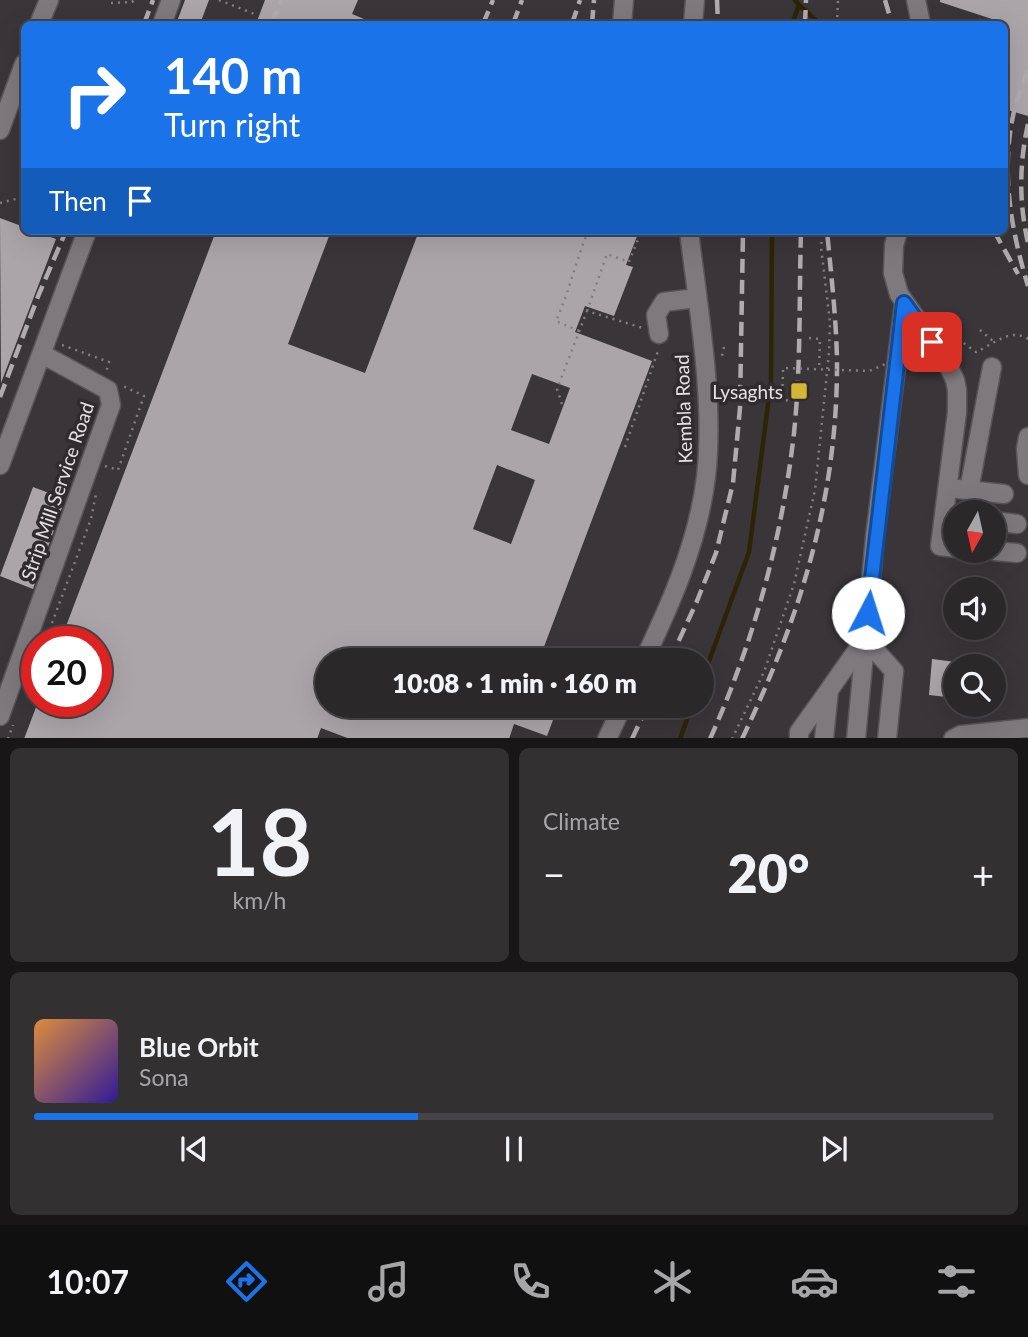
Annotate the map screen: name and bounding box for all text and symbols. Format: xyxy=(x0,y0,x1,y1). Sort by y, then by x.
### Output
text: 140 m xyxy=(164,46,302,104)
icon: right xyxy=(49,49,140,140)
text: Turn right xyxy=(164,105,300,144)
icon: arrive xyxy=(121,182,159,220)
text: Then xyxy=(49,185,107,217)
pin xyxy=(902,312,962,372)
icon: arrive xyxy=(913,323,951,361)
street label: Kembla Road xyxy=(670,354,696,464)
place label: Lysaghts xyxy=(712,380,783,403)
marker: Lysaghts xyxy=(789,381,809,401)
street label: Strip Mill Service Road xyxy=(16,399,98,583)
north arrow xyxy=(943,500,1006,564)
map controls xyxy=(943,500,1006,717)
position arrow xyxy=(831,576,905,650)
button: sound xyxy=(943,577,1006,640)
speed limit sign: 20 xyxy=(21,626,112,717)
button: search xyxy=(943,654,1006,717)
text: 10:08 · 1 min · 160 m xyxy=(392,667,637,699)
text: 18 xyxy=(207,786,312,895)
text: Climate xyxy=(543,807,620,835)
text: 20° xyxy=(728,842,809,904)
text: − xyxy=(543,851,565,897)
text: + xyxy=(972,851,994,897)
text: km/h xyxy=(233,886,286,914)
text: Blue Orbit xyxy=(139,1031,259,1063)
text: Sona xyxy=(139,1063,189,1091)
icon: previous xyxy=(175,1130,213,1168)
icon: pause xyxy=(495,1130,533,1168)
icon: next xyxy=(815,1130,853,1168)
icon: directions xyxy=(222,1257,271,1306)
icon: music xyxy=(364,1257,413,1306)
icon: phone xyxy=(506,1257,555,1306)
icon: climate xyxy=(648,1257,697,1306)
icon: car xyxy=(790,1257,839,1306)
icon: filters xyxy=(932,1257,981,1306)
text: 10:07 xyxy=(47,1262,129,1301)

